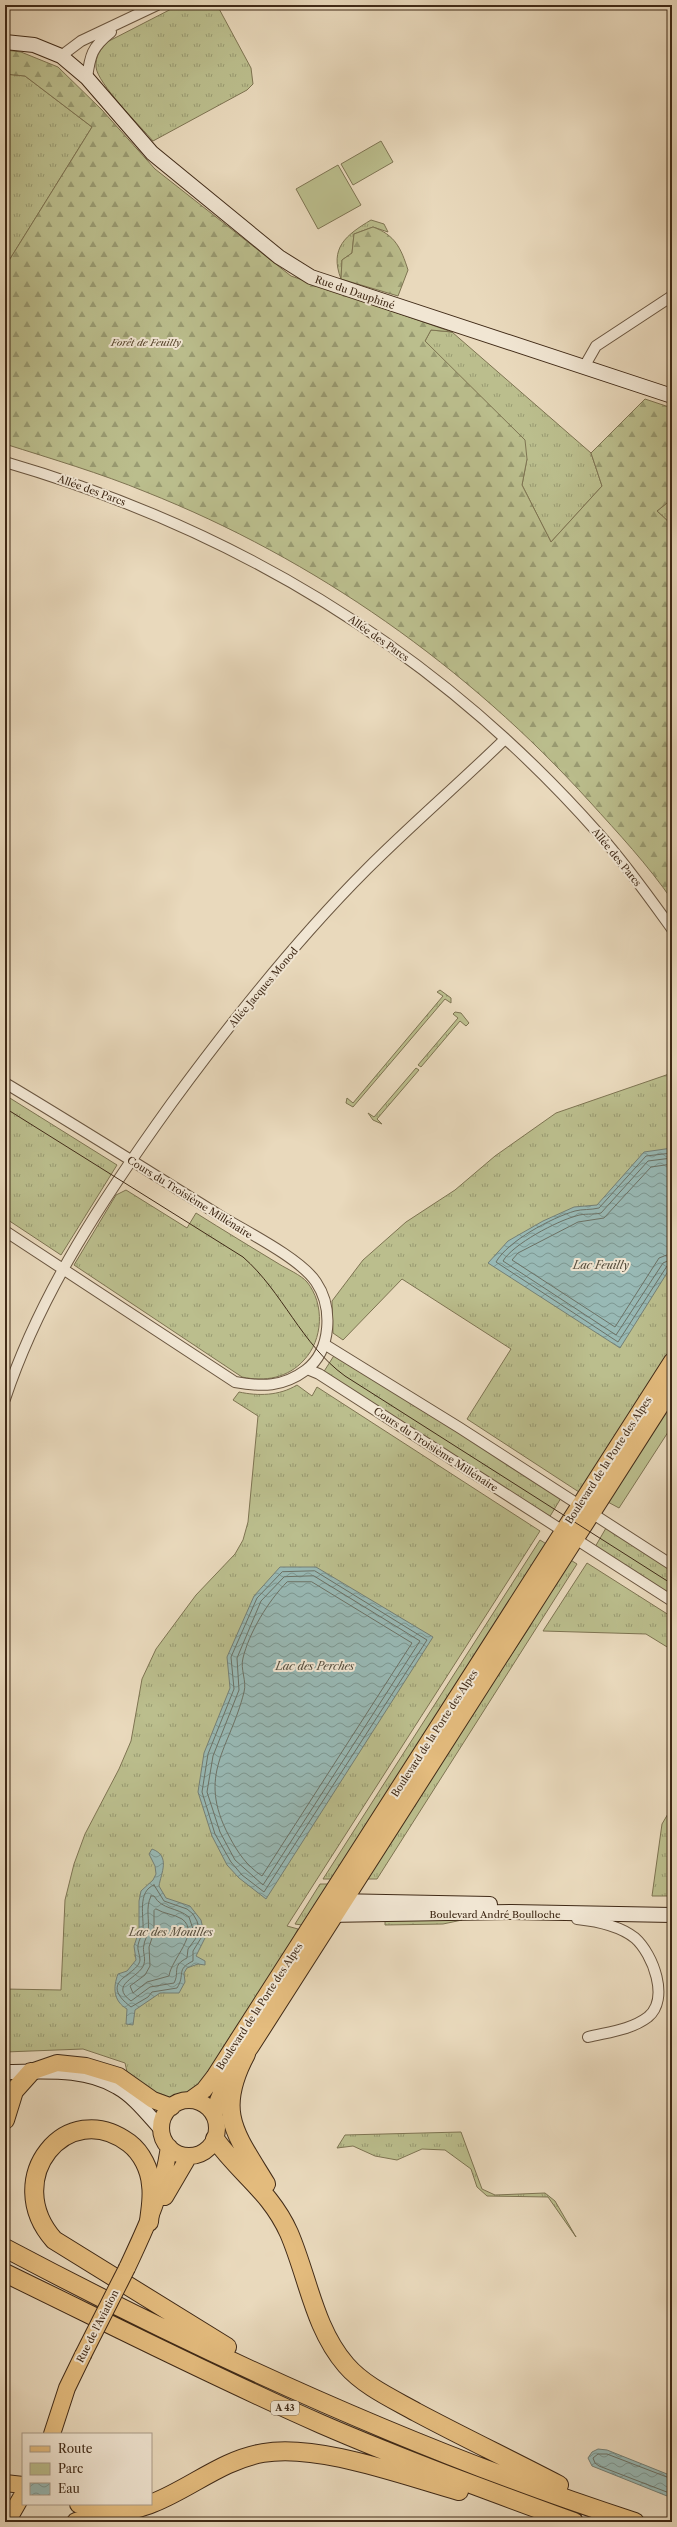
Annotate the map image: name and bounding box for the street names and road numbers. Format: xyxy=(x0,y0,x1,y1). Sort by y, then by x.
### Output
street label: Rue du Dauphiné xyxy=(313,273,397,312)
street label: Allée des Parcs xyxy=(55,472,128,509)
street label: Allée des Parcs xyxy=(345,612,412,664)
street label: Allée des Parcs xyxy=(588,825,644,889)
street label: Allée Jacques Monod xyxy=(225,945,301,1031)
street label: Cours du Troisième Millénaire xyxy=(125,1153,255,1242)
street label: Boulevard de la Porte des Alpes xyxy=(562,1394,655,1526)
street label: Cours du Troisième Millénaire xyxy=(371,1404,501,1495)
street label: Boulevard de la Porte des Alpes xyxy=(388,1667,481,1799)
street label: Boulevard André Boulloche xyxy=(429,1908,561,1921)
street label: Boulevard de la Porte des Alpes xyxy=(213,1940,306,2072)
street label: Rue de l'Aviation xyxy=(73,2287,122,2365)
road number: A 43 xyxy=(271,2401,299,2415)

